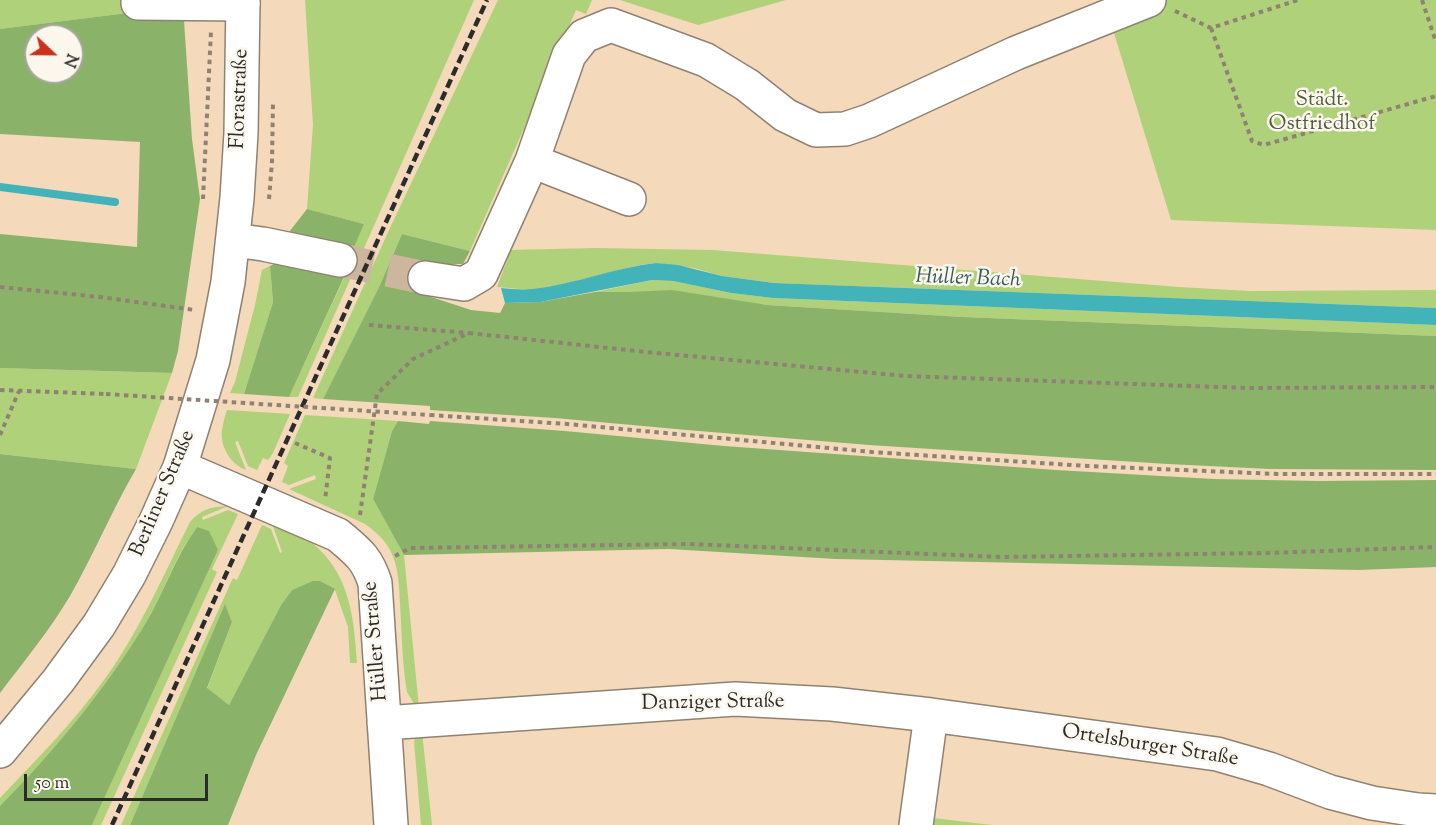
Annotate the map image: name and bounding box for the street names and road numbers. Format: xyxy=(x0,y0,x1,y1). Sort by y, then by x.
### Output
street label: Florastraße xyxy=(227,49,255,149)
street label: Berliner Straße xyxy=(126,427,202,561)
street label: Hüller Straße xyxy=(359,580,395,702)
street label: Danziger Straße xyxy=(641,690,785,718)
street label: Ortelsburger Straße xyxy=(1060,721,1240,773)

